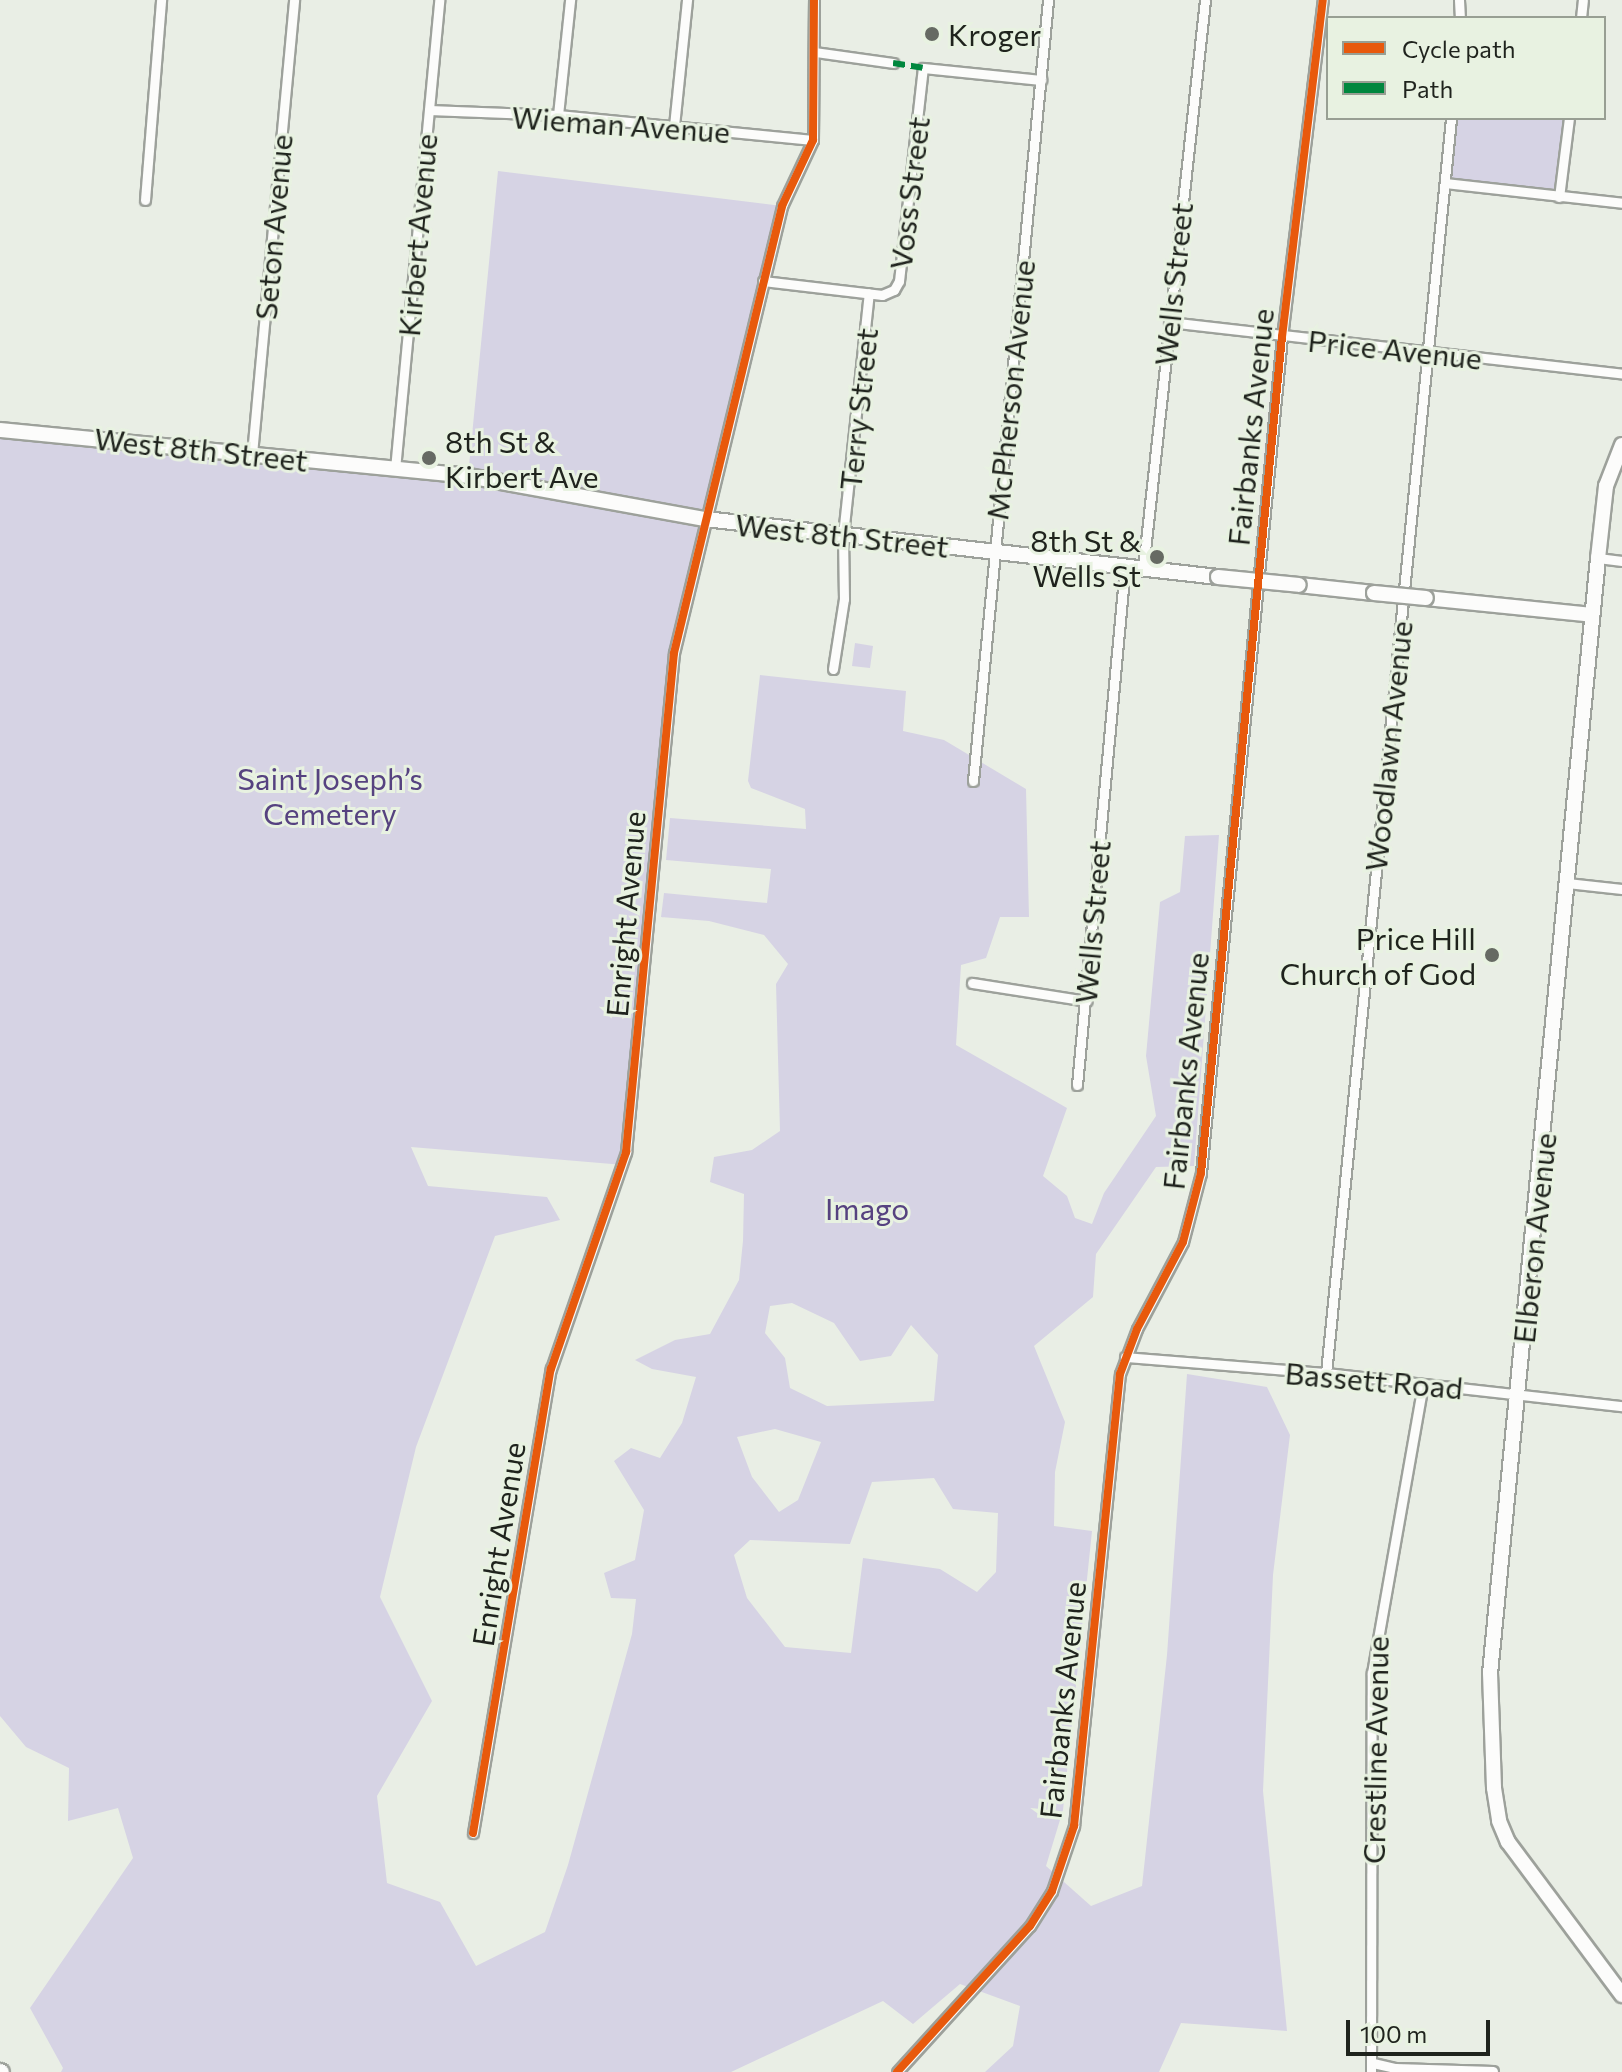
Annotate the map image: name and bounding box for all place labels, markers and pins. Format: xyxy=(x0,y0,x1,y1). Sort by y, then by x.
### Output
place label: Kroger xyxy=(948,16,1041,52)
marker: Kroger xyxy=(923,25,941,43)
place label: 8th St & Kirbert Ave xyxy=(445,423,599,494)
marker: 8th St & Kirbert Ave xyxy=(420,449,438,467)
place label: 8th St & Wells St xyxy=(1030,522,1141,592)
marker: 8th St & Wells St xyxy=(1148,548,1166,566)
place label: Price Hill Church of God xyxy=(1280,920,1476,990)
marker: Price Hill Church of God xyxy=(1483,946,1501,964)

